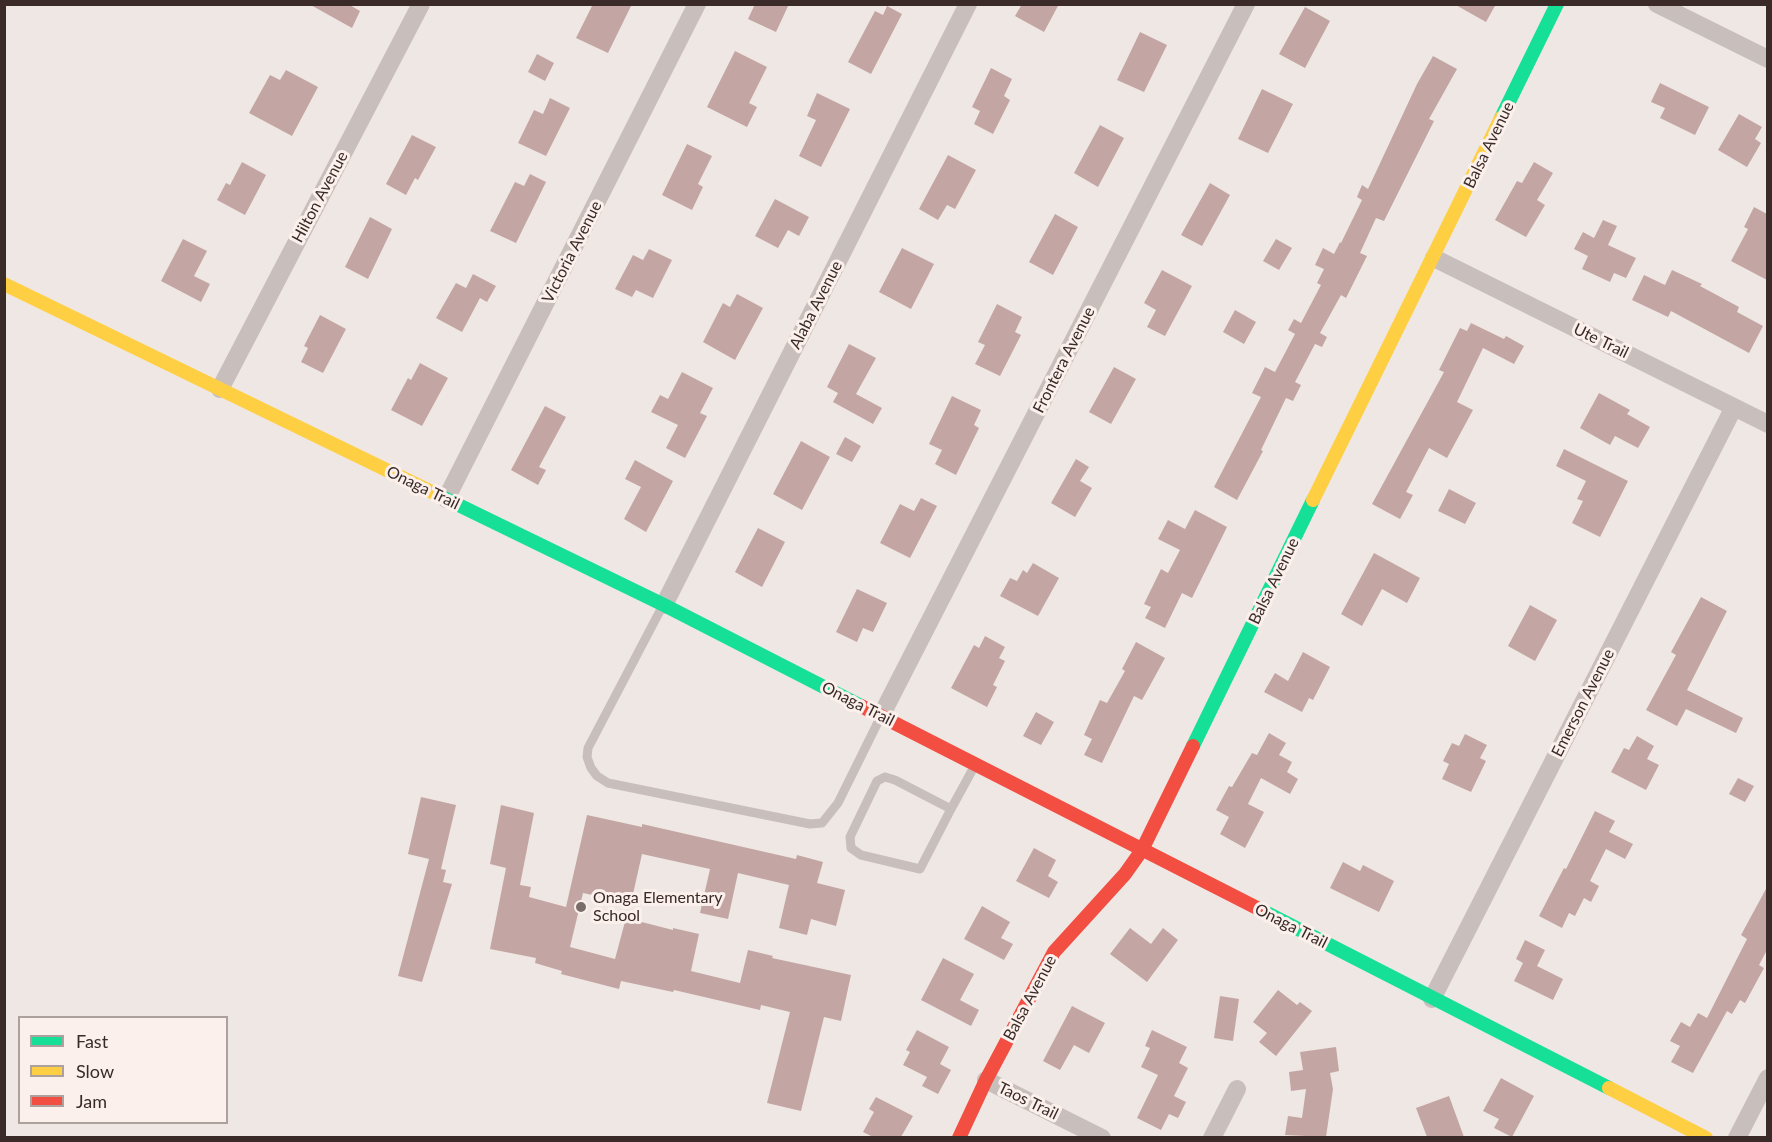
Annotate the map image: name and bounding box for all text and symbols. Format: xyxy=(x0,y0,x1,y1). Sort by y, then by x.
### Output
street label: Balsa Avenue xyxy=(1460,99,1518,191)
street label: Hilton Avenue xyxy=(288,148,352,246)
street label: Victoria Avenue xyxy=(538,198,606,306)
street label: Alaba Avenue xyxy=(786,258,846,352)
street label: Frontera Avenue xyxy=(1029,304,1099,416)
street label: Ute Trail xyxy=(1570,319,1632,363)
street label: Onaga Trail xyxy=(383,462,463,514)
street label: Balsa Avenue xyxy=(1245,535,1303,627)
street label: Emerson Avenue xyxy=(1548,646,1618,760)
street label: Onaga Trail xyxy=(819,678,897,730)
place label: Onaga Elementary School xyxy=(593,888,722,926)
marker: Onaga Elementary School xyxy=(574,900,588,914)
street label: Onaga Trail xyxy=(1252,900,1330,952)
street label: Balsa Avenue xyxy=(999,952,1061,1044)
legend xyxy=(18,1016,228,1124)
text: Fast xyxy=(76,1030,108,1052)
text: Slow xyxy=(76,1060,114,1082)
street label: Taos Trail xyxy=(995,1078,1061,1124)
text: Jam xyxy=(76,1090,107,1112)

